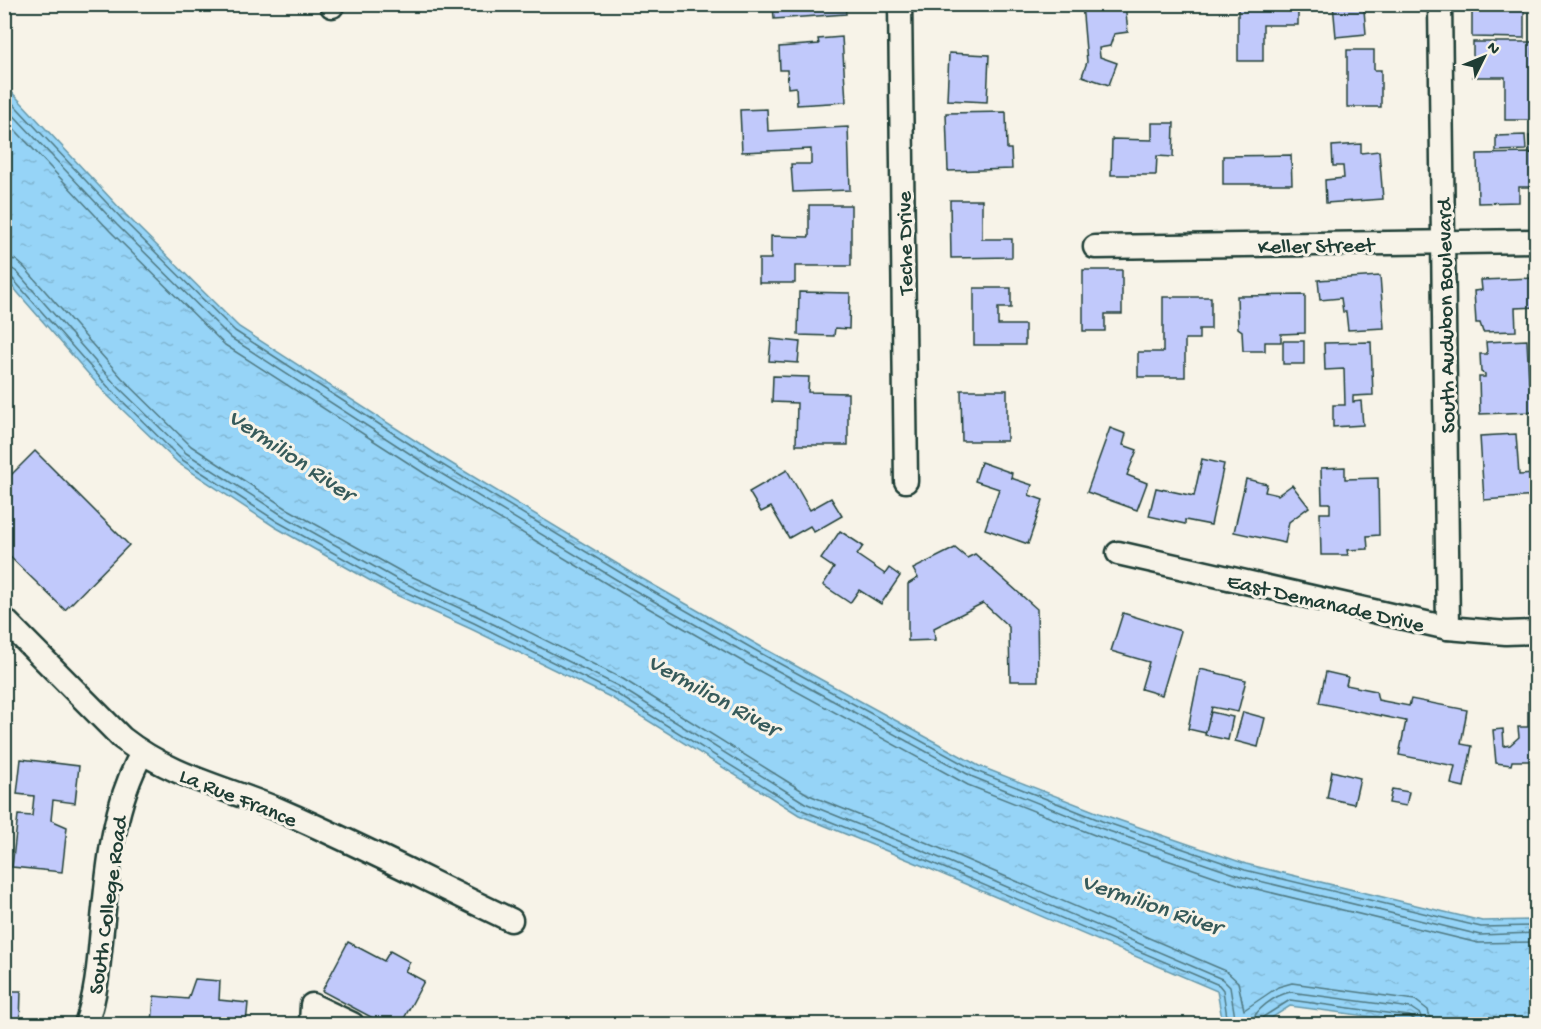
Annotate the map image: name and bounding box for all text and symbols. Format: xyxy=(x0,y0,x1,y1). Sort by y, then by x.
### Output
north arrow xyxy=(1454,27,1514,87)
text: N xyxy=(1482,39,1503,60)
street label: Teche Drive xyxy=(893,190,921,297)
street label: South Audubon Boulevard xyxy=(1433,196,1463,434)
street label: Keller Street xyxy=(1258,234,1376,262)
water label: Vermilion River xyxy=(222,404,362,512)
street label: East Demanade Drive xyxy=(1224,570,1427,640)
water label: Vermilion River xyxy=(642,649,787,747)
street label: La Rue France xyxy=(175,764,301,835)
street label: South College Road xyxy=(85,813,136,996)
water label: Vermilion River xyxy=(1077,869,1229,945)

